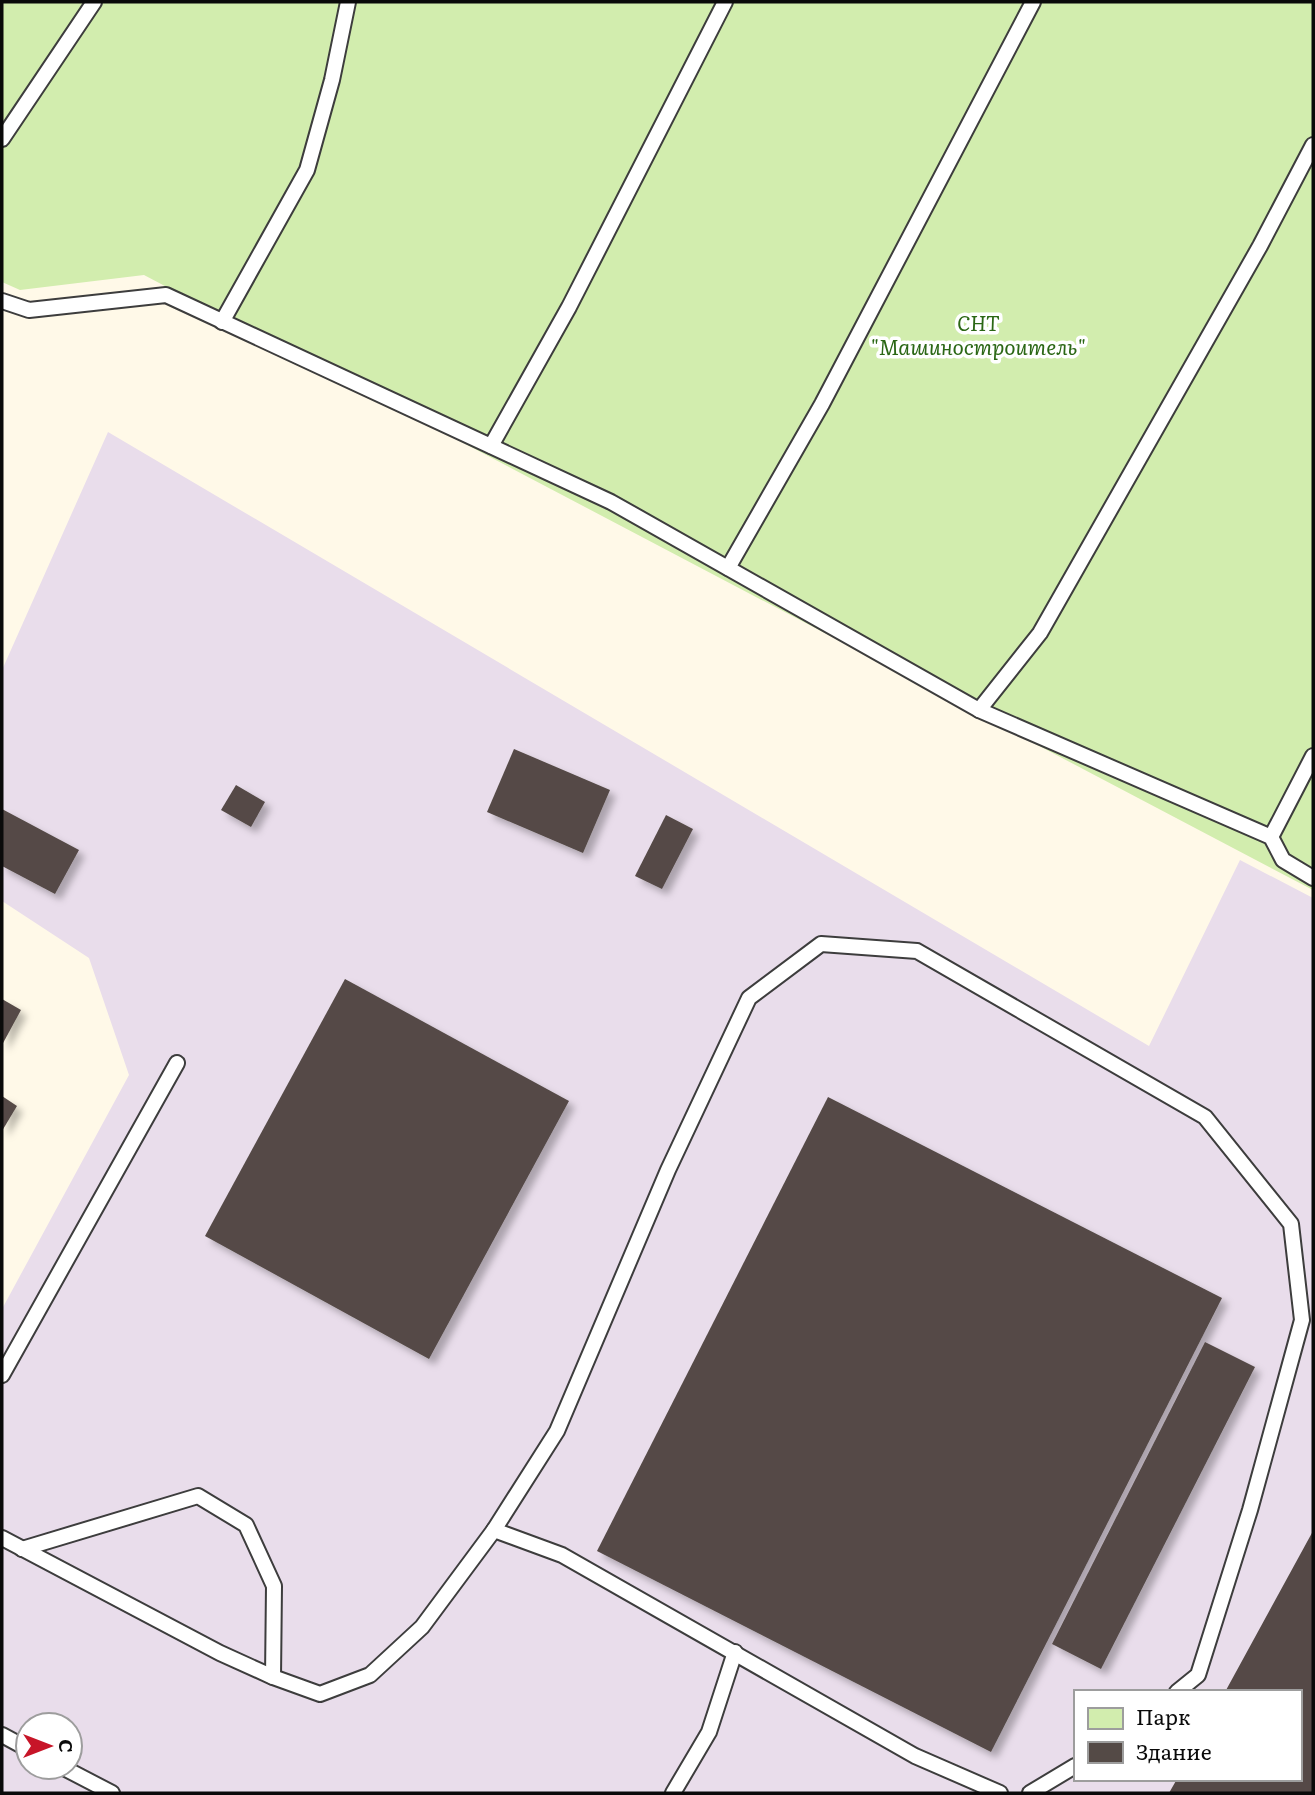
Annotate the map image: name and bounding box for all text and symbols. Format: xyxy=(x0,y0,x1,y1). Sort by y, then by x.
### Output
park label: СНТ "Машиностроитель" xyxy=(870,306,1086,361)
legend xyxy=(1074,1690,1301,1781)
text: Парк xyxy=(1136,1700,1191,1731)
north arrow xyxy=(14,1711,84,1781)
text: Здание xyxy=(1136,1735,1212,1766)
text: С xyxy=(53,1739,81,1753)

